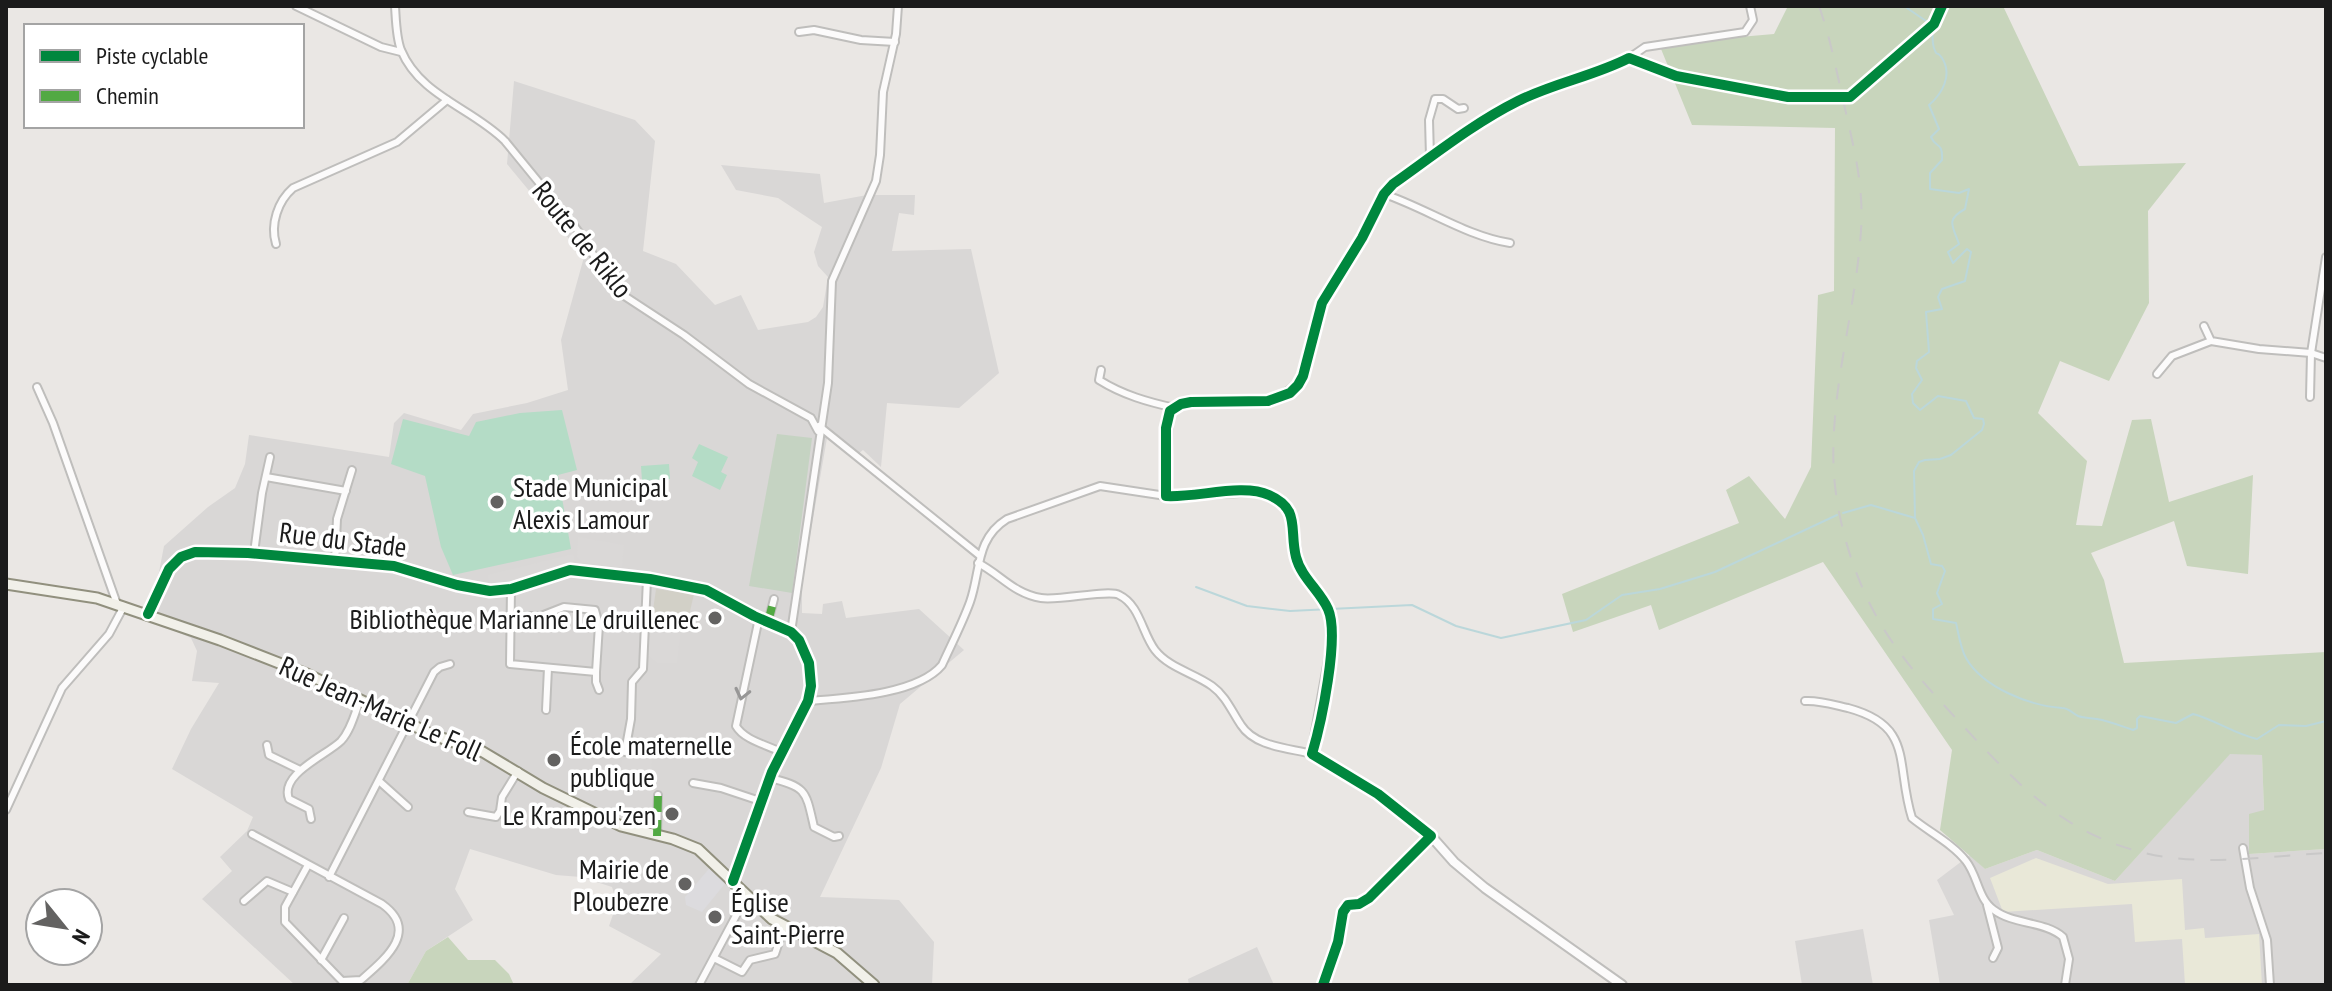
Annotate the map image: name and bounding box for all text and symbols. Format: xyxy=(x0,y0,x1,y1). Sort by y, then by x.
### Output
legend xyxy=(24,24,304,128)
text: Piste cyclable xyxy=(96,40,209,71)
text: Chemin xyxy=(96,80,159,111)
street label: Route de Riklo xyxy=(525,173,641,305)
place label: Stade Municipal Alexis Lamour xyxy=(513,468,668,537)
marker: Stade Municipal Alexis Lamour xyxy=(488,493,506,511)
street label: Rue du Stade xyxy=(277,513,409,565)
place label: Bibliothèque Marianne Le druillenec xyxy=(350,600,699,637)
marker: Bibliothèque Marianne Le druillenec xyxy=(706,609,724,627)
street label: Rue Jean-Marie Le Foll xyxy=(274,647,488,769)
one-way arrow xyxy=(734,687,751,701)
place label: École maternelle publique xyxy=(570,726,732,795)
marker: École maternelle publique xyxy=(545,751,563,769)
place label: Le Krampou'zen xyxy=(503,796,656,833)
marker: Le Krampou'zen xyxy=(663,805,681,823)
place label: Mairie de Ploubezre xyxy=(573,850,669,919)
marker: Mairie de Ploubezre xyxy=(676,875,694,893)
place label: Église Saint-Pierre xyxy=(731,883,845,952)
north arrow xyxy=(24,887,104,967)
marker: Église Saint-Pierre xyxy=(706,908,724,926)
text: N xyxy=(66,925,96,949)

